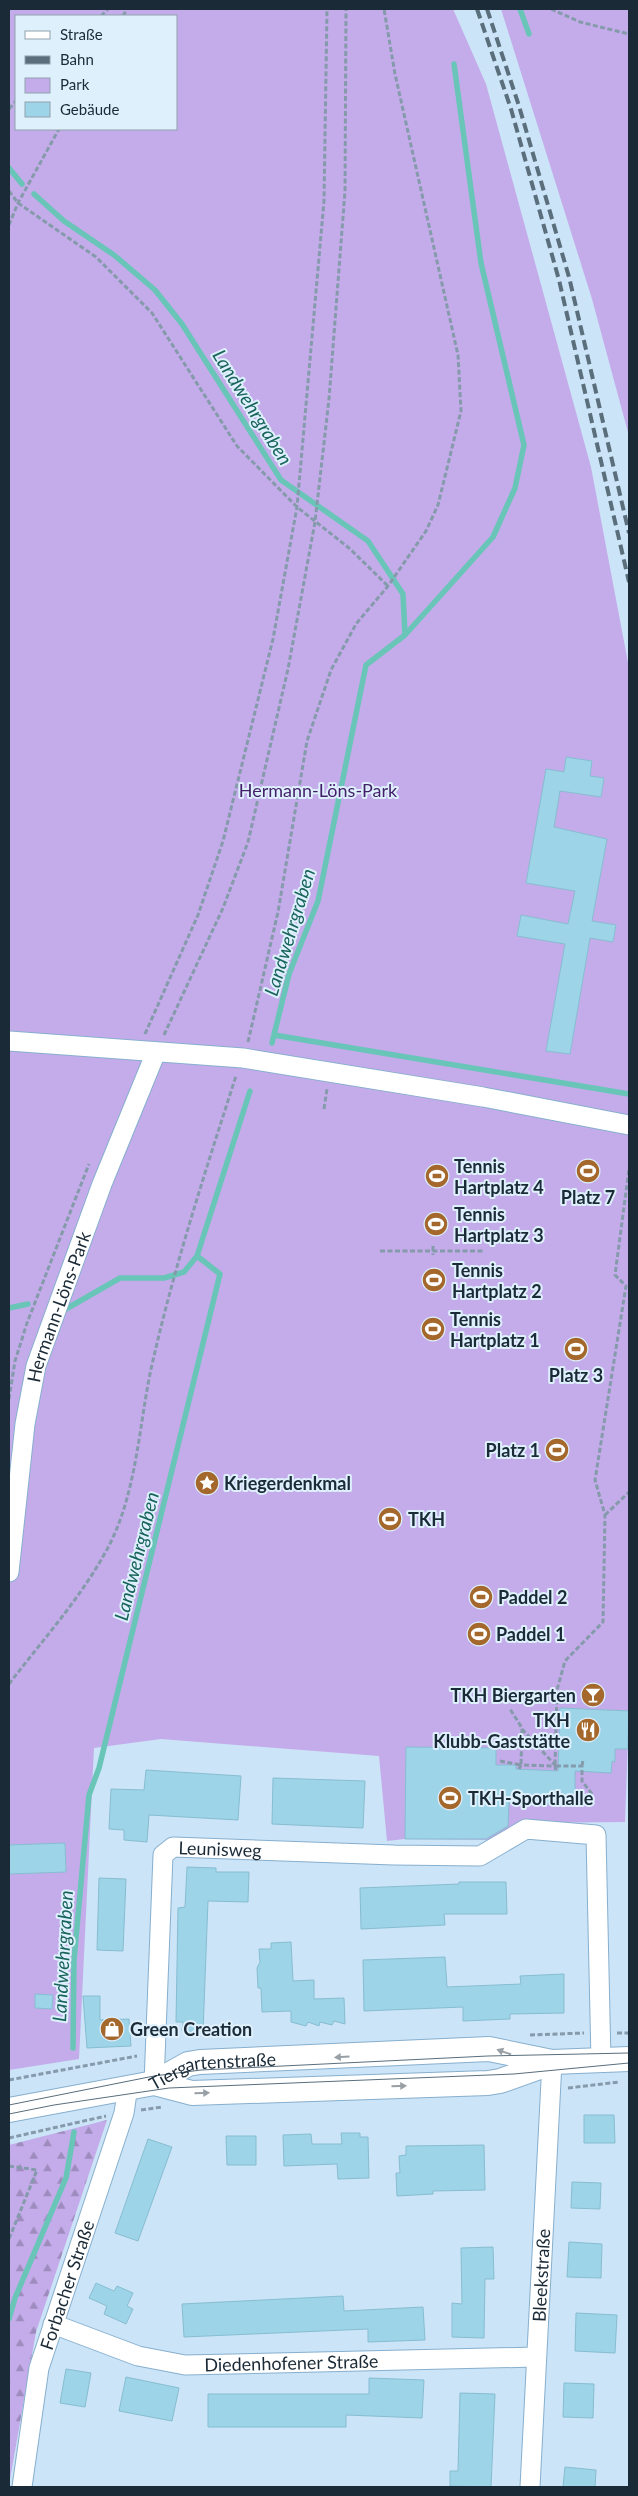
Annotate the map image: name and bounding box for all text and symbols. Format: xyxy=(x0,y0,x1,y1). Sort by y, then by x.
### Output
legend xyxy=(15,15,178,130)
text: Straße xyxy=(60,25,103,43)
text: Bahn xyxy=(60,50,94,68)
text: Park xyxy=(60,75,90,93)
text: Gebäude xyxy=(60,100,119,118)
water label: Landwehrgraben xyxy=(208,345,298,469)
park label: Hermann-Löns-Park xyxy=(239,779,398,801)
water label: Landwehrgraben xyxy=(259,866,319,998)
place label: Tennis Hartplatz 4 xyxy=(454,1155,544,1198)
sports icon: Platz 7 xyxy=(575,1158,601,1184)
sports icon: Tennis Hartplatz 4 xyxy=(424,1163,450,1189)
place label: Platz 7 xyxy=(561,1186,615,1208)
place label: Tennis Hartplatz 3 xyxy=(454,1203,544,1246)
sports icon: Tennis Hartplatz 3 xyxy=(423,1211,449,1237)
street label: Hermann-Löns-Park xyxy=(22,1228,95,1384)
place label: Tennis Hartplatz 2 xyxy=(452,1259,542,1302)
sports icon: Tennis Hartplatz 2 xyxy=(421,1267,447,1293)
place label: Tennis Hartplatz 1 xyxy=(450,1308,540,1351)
sports icon: Tennis Hartplatz 1 xyxy=(420,1316,446,1342)
sports icon: Platz 3 xyxy=(563,1336,589,1362)
place label: Platz 3 xyxy=(549,1364,603,1386)
sports icon: Platz 1 xyxy=(544,1437,570,1463)
place label: Platz 1 xyxy=(486,1439,540,1461)
place icon: Kriegerdenkmal xyxy=(194,1470,220,1496)
place label: Kriegerdenkmal xyxy=(224,1472,351,1494)
water label: Landwehrgraben xyxy=(109,1489,163,1623)
sports icon: TKH xyxy=(377,1506,403,1532)
place label: TKH xyxy=(408,1508,445,1530)
sports icon: Paddel 2 xyxy=(468,1584,494,1610)
place label: Paddel 2 xyxy=(498,1586,567,1608)
sports icon: Paddel 1 xyxy=(466,1621,492,1647)
place label: Paddel 1 xyxy=(496,1623,565,1645)
bar icon: TKH Biergarten xyxy=(580,1682,606,1708)
place label: TKH Biergarten xyxy=(450,1684,576,1706)
place label: TKH Klubb-Gaststätte xyxy=(433,1709,570,1752)
restaurant icon: TKH Klubb-Gaststätte xyxy=(575,1717,601,1743)
sports icon: TKH-Sporthalle xyxy=(437,1785,463,1811)
place label: TKH-Sporthalle xyxy=(468,1787,594,1809)
street label: Leunisweg xyxy=(178,1836,262,1861)
water label: Landwehrgraben xyxy=(47,1890,77,2022)
shop icon: Green Creation xyxy=(99,2016,125,2042)
place label: Green Creation xyxy=(130,2018,252,2040)
street label: Tiergartenstraße xyxy=(145,2048,276,2095)
one-way arrow xyxy=(496,2048,511,2056)
one-way arrow xyxy=(334,2053,350,2061)
one-way arrow xyxy=(391,2081,407,2089)
one-way arrow xyxy=(194,2088,210,2096)
street label: Forbacher Straße xyxy=(35,2217,99,2352)
street label: Bleekstraße xyxy=(528,2228,554,2323)
street label: Diedenhofener Straße xyxy=(204,2350,379,2376)

